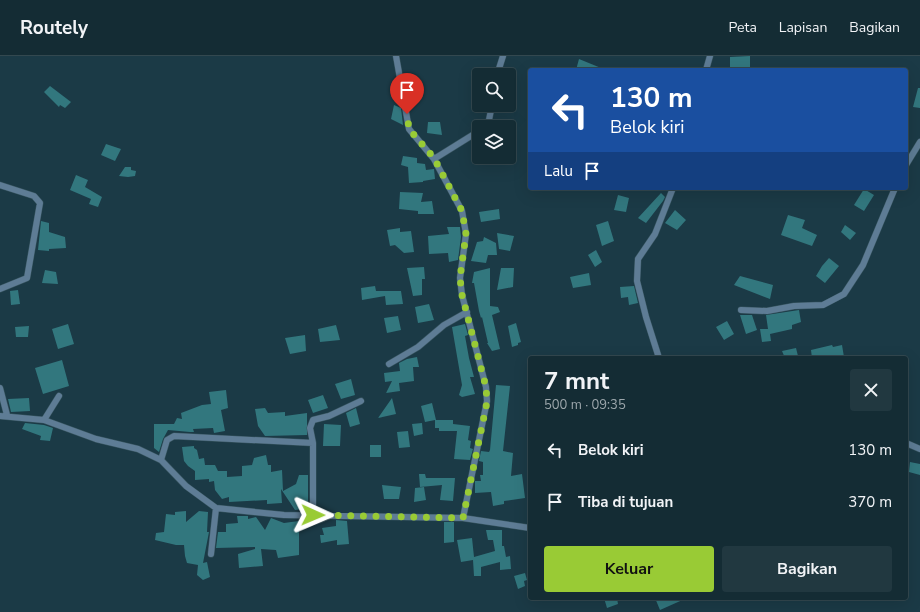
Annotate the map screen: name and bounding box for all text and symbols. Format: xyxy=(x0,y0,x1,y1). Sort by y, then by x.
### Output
text: Routely xyxy=(20,15,88,41)
text: Peta xyxy=(729,18,757,37)
text: Lapisan xyxy=(779,18,827,37)
text: Bagikan xyxy=(849,18,900,37)
map controls xyxy=(472,68,516,164)
button: search xyxy=(472,68,516,112)
pin xyxy=(390,73,424,114)
icon: arrive xyxy=(396,79,418,101)
text: 130 m xyxy=(610,79,693,117)
icon: left xyxy=(544,84,596,136)
text: Belok kiri xyxy=(610,115,684,139)
button: layers xyxy=(472,120,516,164)
icon: arrive xyxy=(581,160,603,182)
text: Lalu xyxy=(544,161,573,181)
text: 7 mnt xyxy=(544,365,609,397)
button: close xyxy=(850,369,892,411)
text: 500 m · 09:35 xyxy=(544,396,626,414)
icon: left xyxy=(544,439,566,461)
text: Belok kiri xyxy=(578,440,643,460)
text: 130 m xyxy=(848,440,892,460)
icon: arrive xyxy=(544,491,566,513)
text: Tiba di tujuan xyxy=(578,492,673,512)
text: 370 m xyxy=(848,492,892,512)
position arrow xyxy=(292,494,334,536)
button: Keluar xyxy=(544,546,714,592)
button: Bagikan xyxy=(722,546,892,592)

